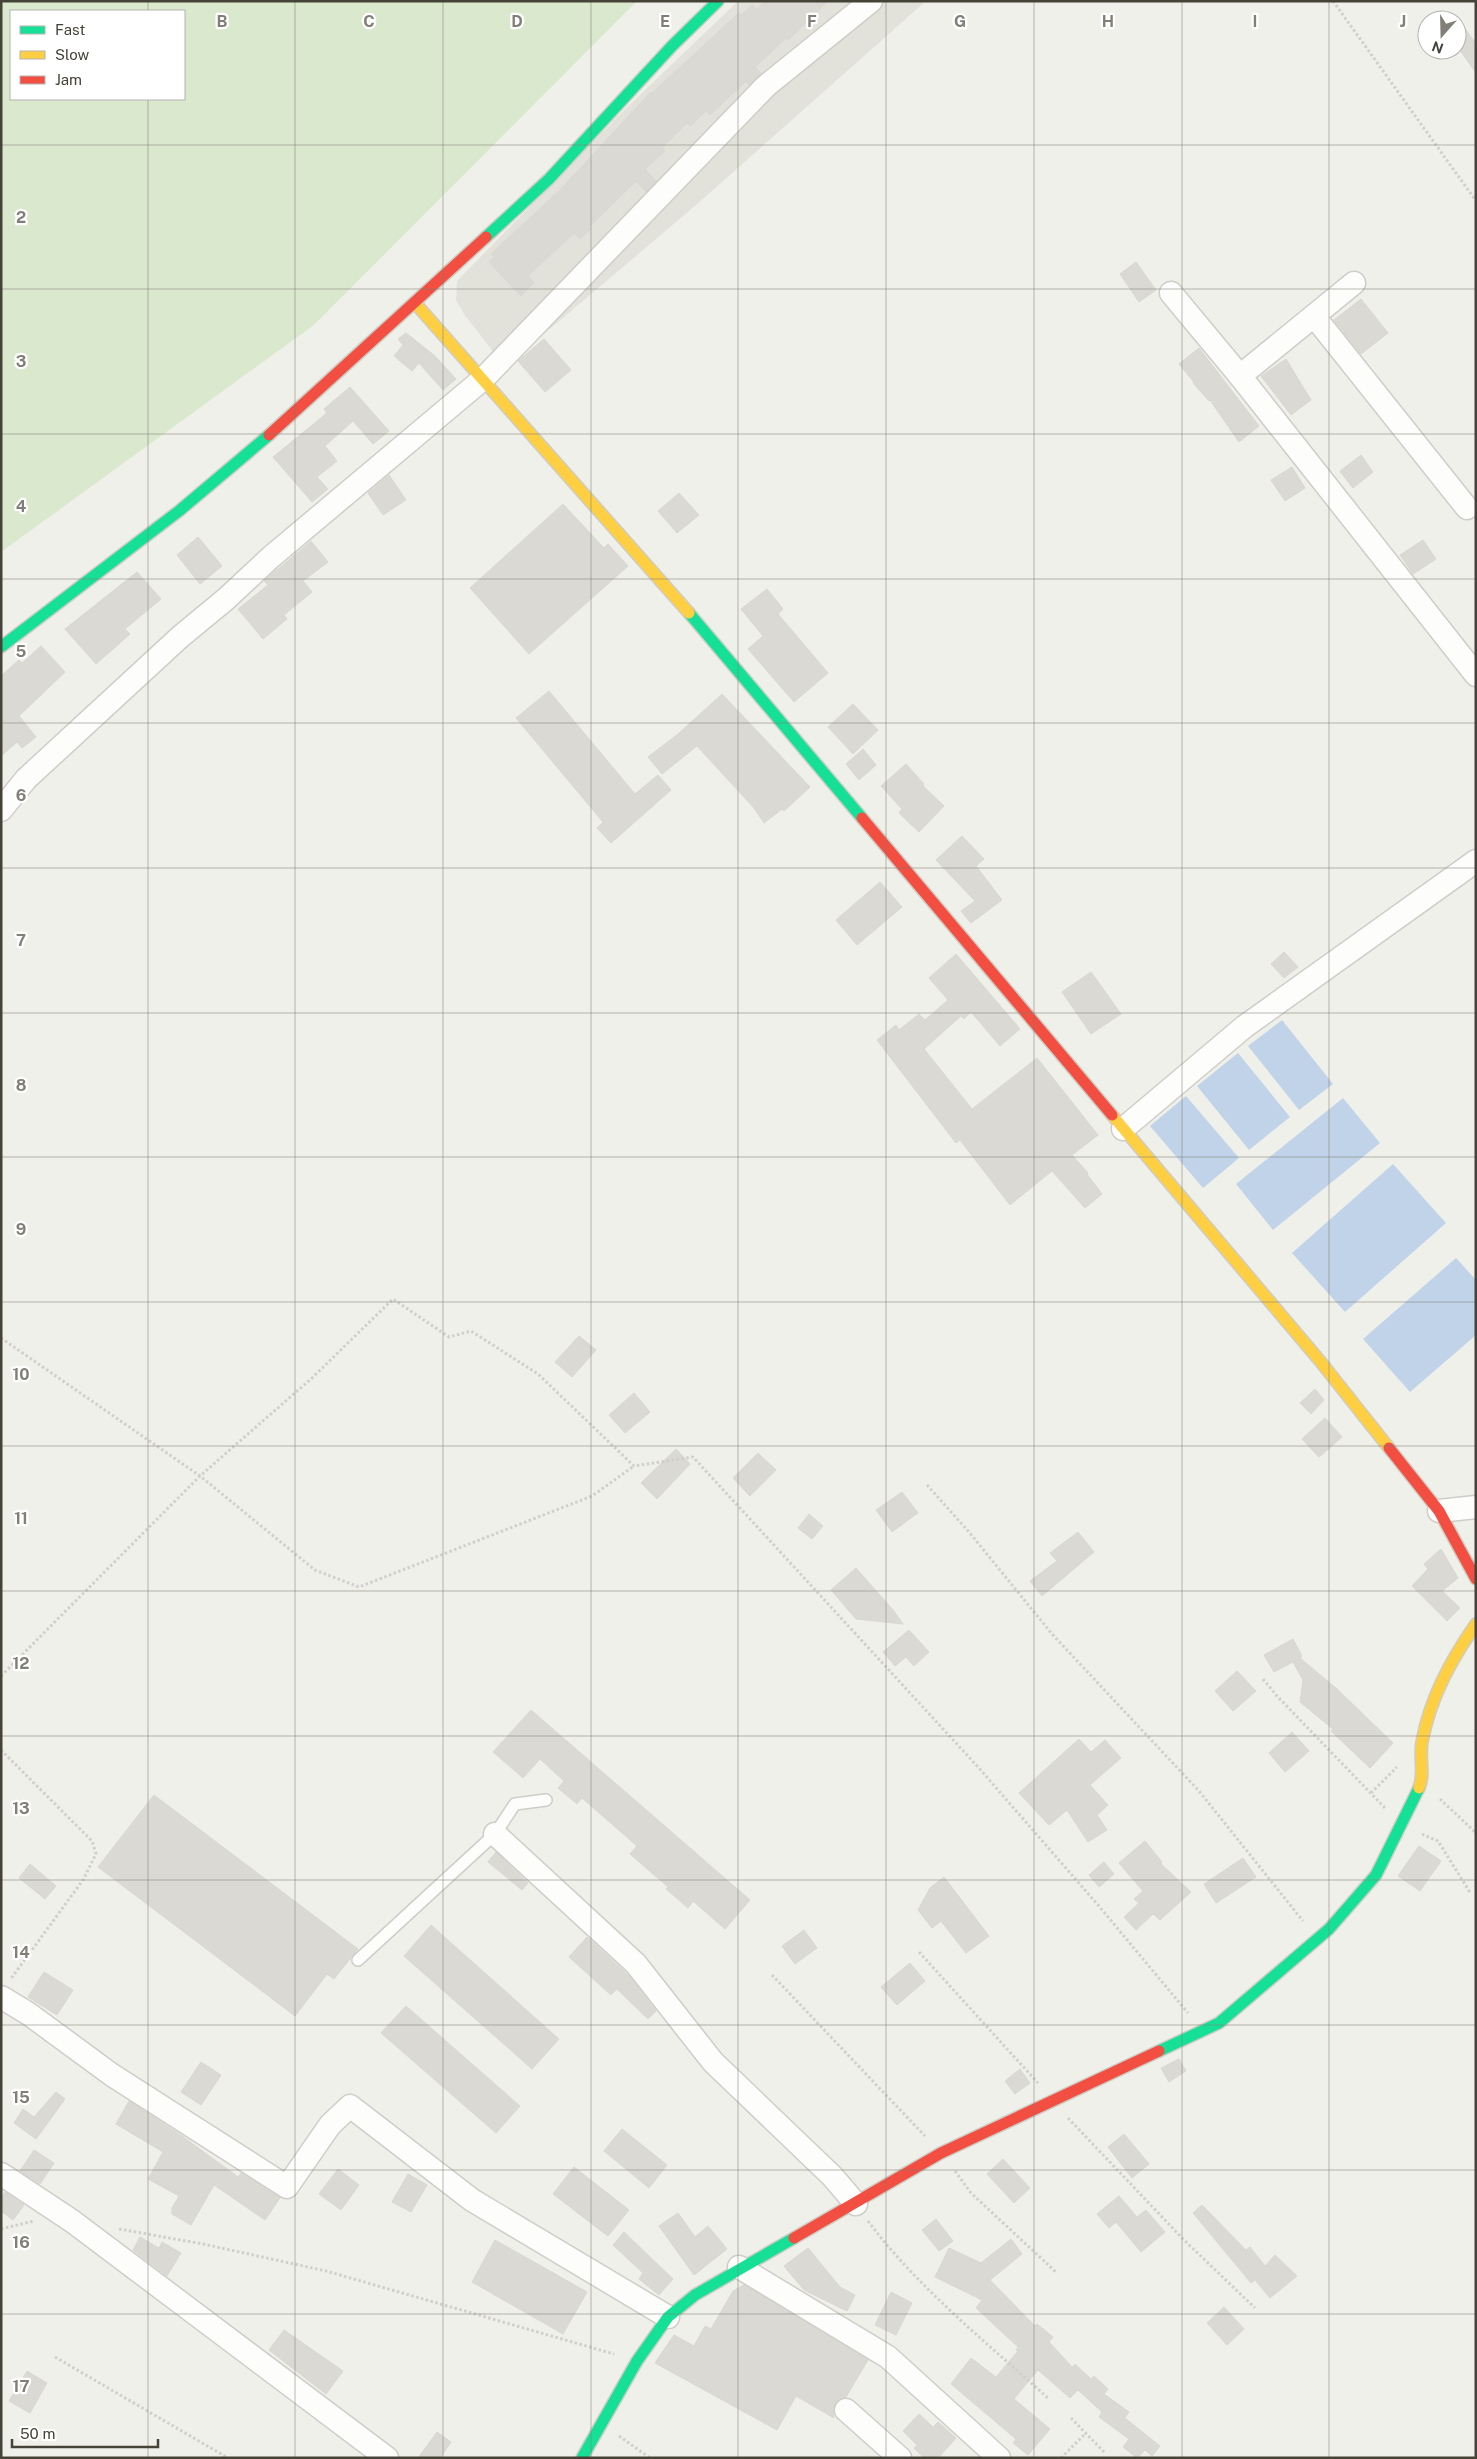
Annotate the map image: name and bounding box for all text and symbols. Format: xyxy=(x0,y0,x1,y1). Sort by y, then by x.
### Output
legend xyxy=(10,10,185,100)
north arrow xyxy=(1417,10,1467,60)
text: B xyxy=(217,12,228,31)
text: C xyxy=(363,12,375,31)
text: D xyxy=(511,12,523,31)
text: E xyxy=(660,12,670,31)
text: F xyxy=(807,12,817,31)
text: G xyxy=(954,12,966,31)
text: H xyxy=(1102,12,1114,31)
text: I xyxy=(1253,12,1257,31)
text: J xyxy=(1400,12,1406,31)
text: Fast xyxy=(55,21,85,38)
text: N xyxy=(1430,38,1445,57)
text: Slow xyxy=(55,46,90,63)
text: Jam xyxy=(55,71,82,88)
text: 2 xyxy=(16,208,26,227)
text: 3 xyxy=(16,352,26,371)
text: 4 xyxy=(16,497,27,516)
text: 5 xyxy=(16,642,27,661)
text: 6 xyxy=(16,786,26,805)
text: 7 xyxy=(16,931,26,950)
text: 8 xyxy=(16,1076,27,1095)
text: 9 xyxy=(16,1220,26,1239)
text: 10 xyxy=(12,1365,30,1384)
text: 11 xyxy=(14,1509,28,1528)
text: 12 xyxy=(12,1654,30,1673)
text: 13 xyxy=(12,1799,30,1818)
text: 14 xyxy=(12,1943,30,1962)
text: 15 xyxy=(12,2088,30,2107)
text: 16 xyxy=(12,2233,30,2252)
text: 17 xyxy=(13,2377,29,2396)
scale bar xyxy=(12,2416,159,2448)
text: 50 m xyxy=(20,2425,55,2442)

